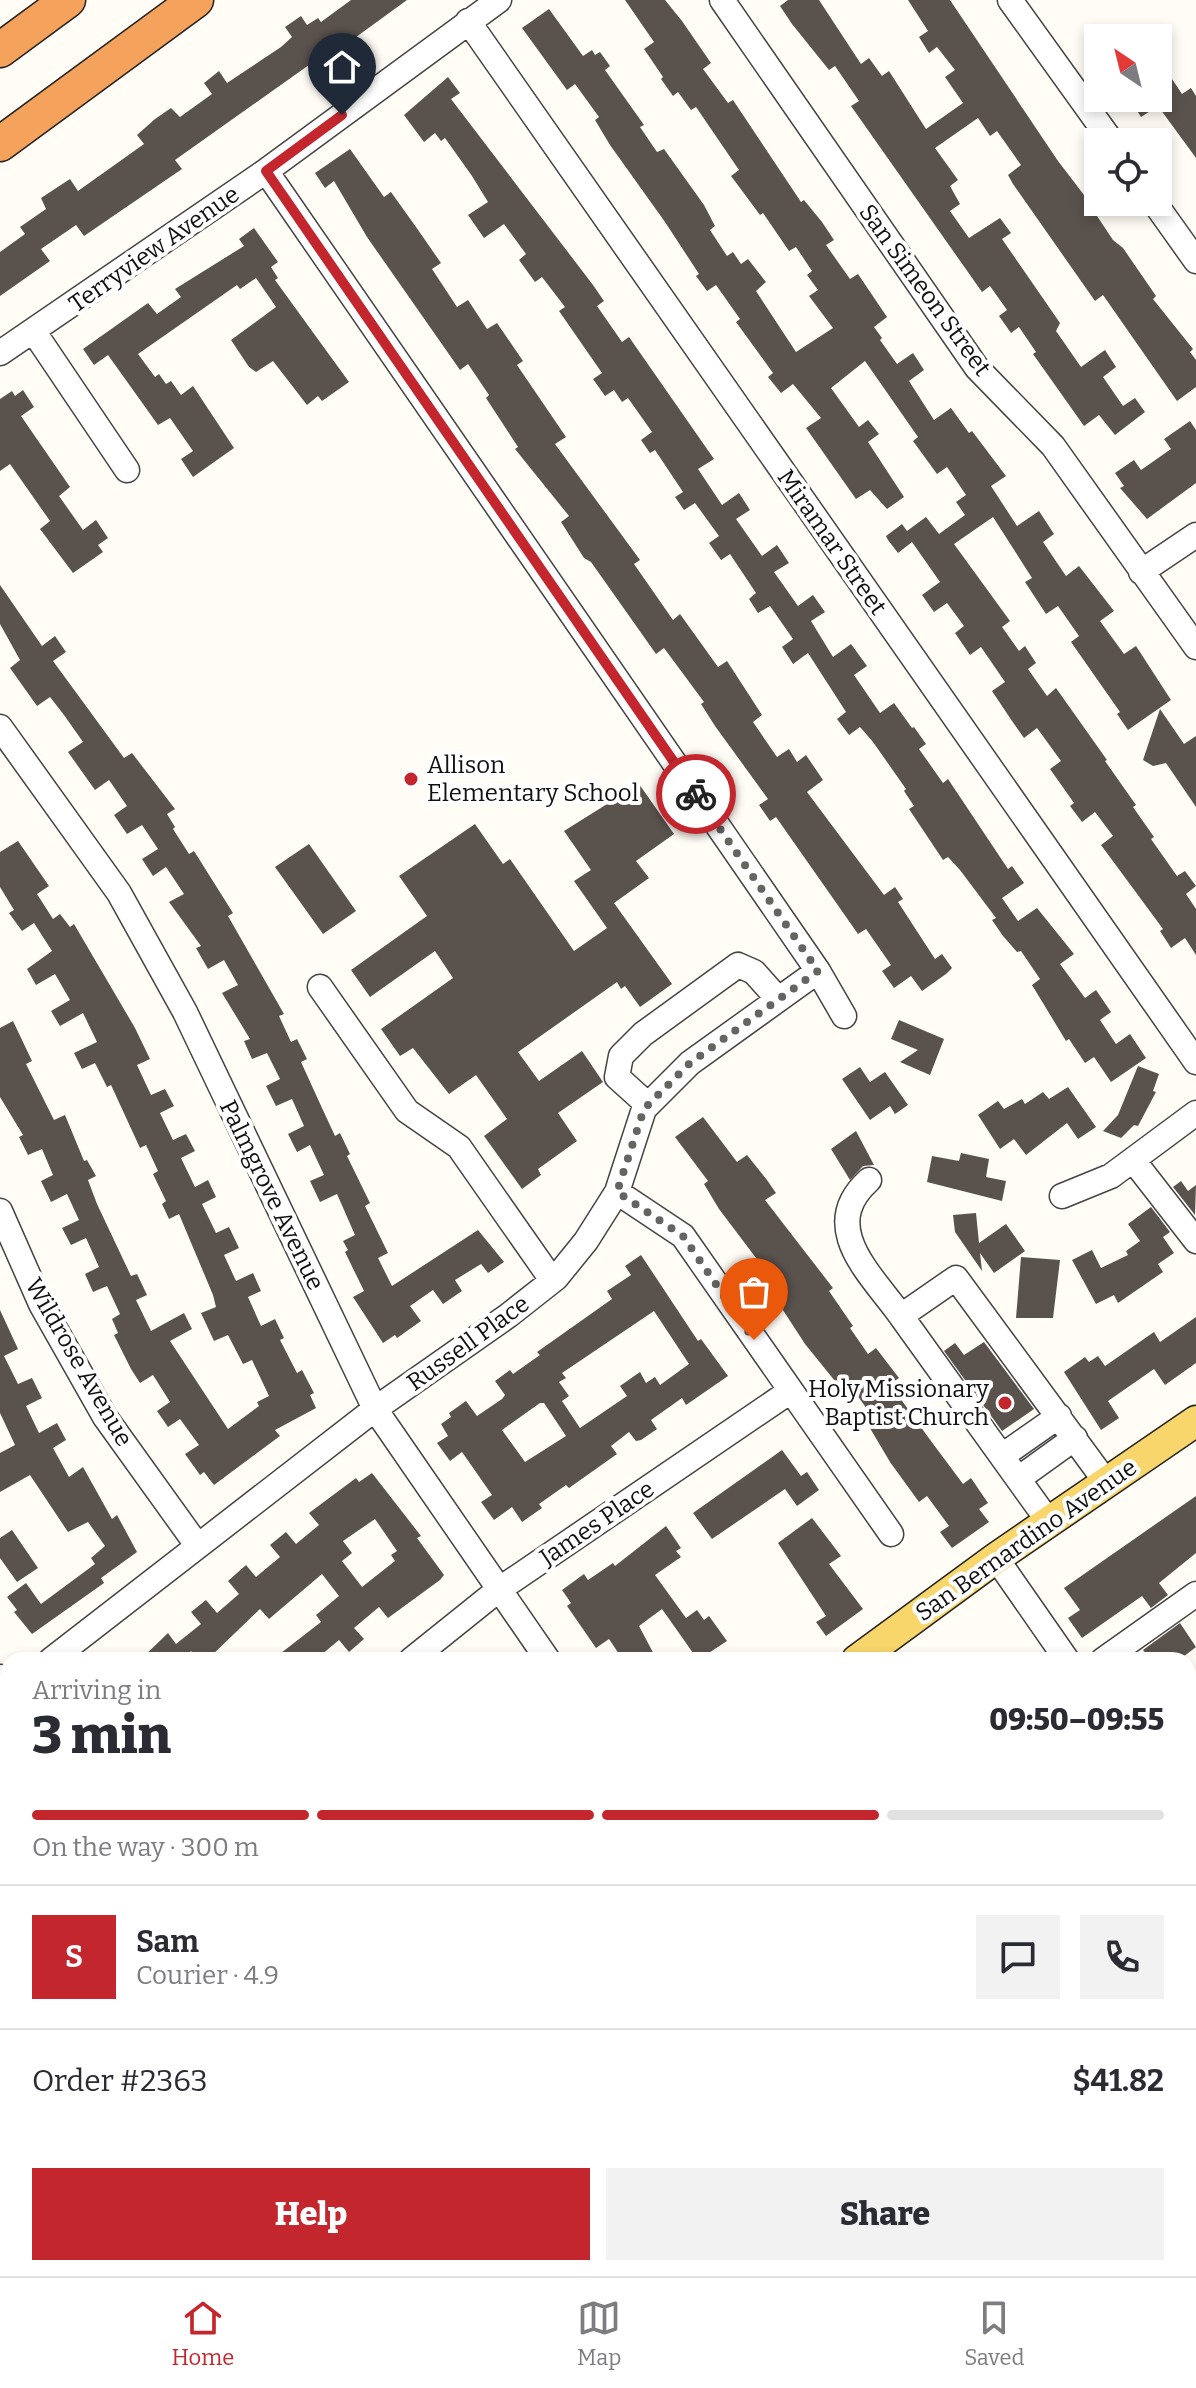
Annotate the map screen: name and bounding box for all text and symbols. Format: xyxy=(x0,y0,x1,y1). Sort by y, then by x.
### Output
north arrow xyxy=(1084,24,1172,112)
map controls xyxy=(1084,24,1172,216)
pin xyxy=(308,33,376,115)
icon: home xyxy=(320,45,364,89)
button: locate xyxy=(1084,128,1172,216)
street label: Terryview Avenue xyxy=(64,180,244,318)
street label: San Simeon Street xyxy=(853,199,997,382)
street label: Miramar Street xyxy=(772,464,893,620)
place label: Allison Elementary School xyxy=(427,751,639,807)
courier xyxy=(656,754,736,834)
marker: Allison Elementary School xyxy=(402,770,420,788)
icon: bike xyxy=(674,772,718,816)
street label: Palmgrove Avenue xyxy=(214,1096,330,1294)
pin xyxy=(720,1258,788,1340)
icon: bag xyxy=(732,1270,776,1314)
street label: Wildrose Avenue xyxy=(20,1273,138,1451)
street label: Russell Place xyxy=(402,1289,534,1397)
place label: Holy Missionary Baptist Church xyxy=(808,1375,989,1431)
marker: Holy Missionary Baptist Church xyxy=(996,1394,1014,1412)
street label: San Bernardino Avenue xyxy=(910,1453,1142,1627)
street label: James Place xyxy=(534,1475,659,1572)
text: Arriving in xyxy=(32,1675,161,1706)
text: 09:50–09:55 xyxy=(989,1702,1164,1738)
text: 3 min xyxy=(32,1704,171,1767)
text: On the way · 300 m xyxy=(32,1832,259,1863)
button: chat xyxy=(976,1915,1060,1999)
button: phone xyxy=(1080,1915,1164,1999)
text: Sam xyxy=(136,1924,199,1960)
text: S xyxy=(65,1939,83,1975)
text: Courier · 4.9 xyxy=(136,1960,279,1991)
text: Order #2363 xyxy=(32,2063,208,2099)
text: $41.82 xyxy=(1072,2063,1164,2099)
button: Help xyxy=(32,2168,590,2260)
button: Share xyxy=(606,2168,1164,2260)
tab: Home xyxy=(171,2296,234,2371)
tab: Map xyxy=(577,2296,621,2371)
tab: Saved xyxy=(964,2296,1025,2371)

